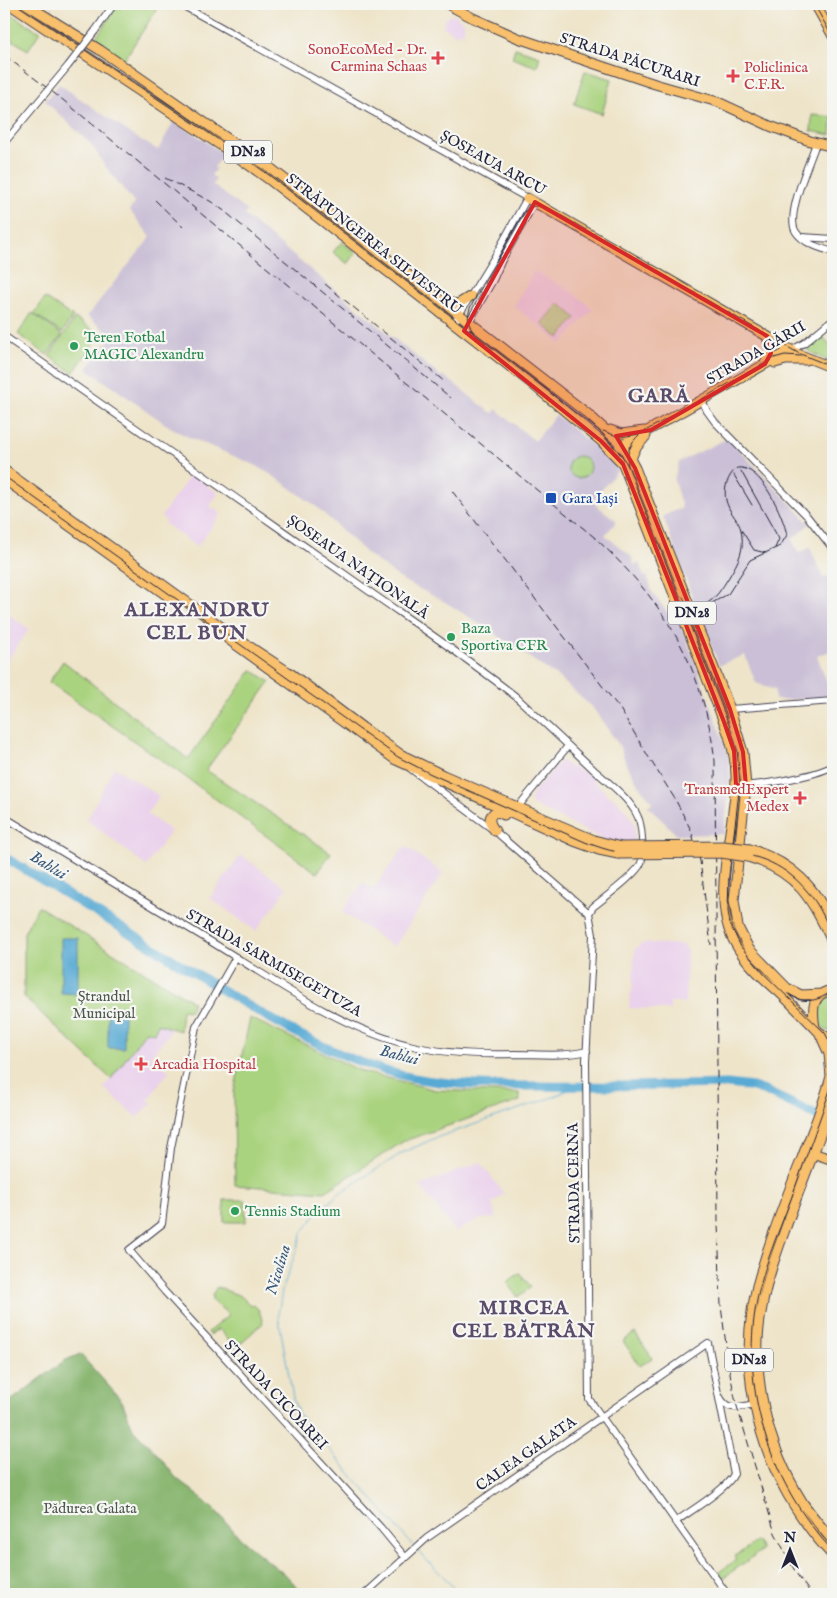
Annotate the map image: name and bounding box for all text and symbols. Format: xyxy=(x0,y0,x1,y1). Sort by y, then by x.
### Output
street label: STRADA PĂCURARI xyxy=(558,28,703,92)
place label: SonoEcoMed - Dr. Carmina Schaas xyxy=(308,40,427,76)
marker: SonoEcoMed - Dr. Carmina Schaas xyxy=(431,51,445,65)
place label: Policlinica C.F.R. xyxy=(744,58,808,94)
marker: Policlinica C.F.R. xyxy=(726,69,740,83)
street label: ȘOSEAUA ARCU xyxy=(437,126,549,200)
road number: DN28 xyxy=(224,140,272,163)
street label: STRĂPUNGEREA SILVESTRU xyxy=(282,169,466,319)
street label: STRADA GĂRII xyxy=(703,317,809,389)
place label: Teren Fotbal MAGIC Alexandru xyxy=(84,328,205,364)
marker: Teren Fotbal MAGIC Alexandru xyxy=(68,340,80,352)
district label: GARĂ xyxy=(628,384,690,409)
place label: Gara Iași xyxy=(562,489,618,508)
marker: Gara Iași xyxy=(544,491,558,505)
street label: ȘOSEAUA NAȚIONALĂ xyxy=(283,511,433,624)
district label: ALEXANDRU CEL BUN xyxy=(124,598,269,646)
road number: DN28 xyxy=(668,602,716,624)
place label: Baza Sportiva CFR xyxy=(461,619,548,655)
marker: Baza Sportiva CFR xyxy=(445,631,457,643)
place label: TransmedExpert Medex xyxy=(684,780,790,816)
marker: TransmedExpert Medex xyxy=(793,791,807,805)
water label: Bahlui xyxy=(26,847,71,885)
street label: STRADA SARMISEGETUZA xyxy=(183,905,366,1022)
park label: Ștrandul Municipal xyxy=(73,987,136,1023)
water label: Bahlui xyxy=(377,1042,422,1071)
place label: Arcadia Hospital xyxy=(151,1055,257,1074)
marker: Arcadia Hospital xyxy=(134,1057,148,1071)
street label: STRADA CERNA xyxy=(563,1122,585,1243)
place label: Tennis Stadium xyxy=(245,1202,341,1221)
marker: Tennis Stadium xyxy=(229,1205,241,1217)
water label: Nicolina xyxy=(262,1243,296,1297)
district label: MIRCEA CEL BĂTRÂN xyxy=(452,1296,596,1344)
street label: STRADA CICOAREI xyxy=(220,1336,332,1454)
road number: DN28 xyxy=(725,1348,773,1372)
street label: CALEA GALATA xyxy=(472,1412,581,1496)
park label: Pădurea Galata xyxy=(43,1499,137,1518)
north arrow xyxy=(764,1526,814,1576)
text: N xyxy=(783,1529,796,1547)

